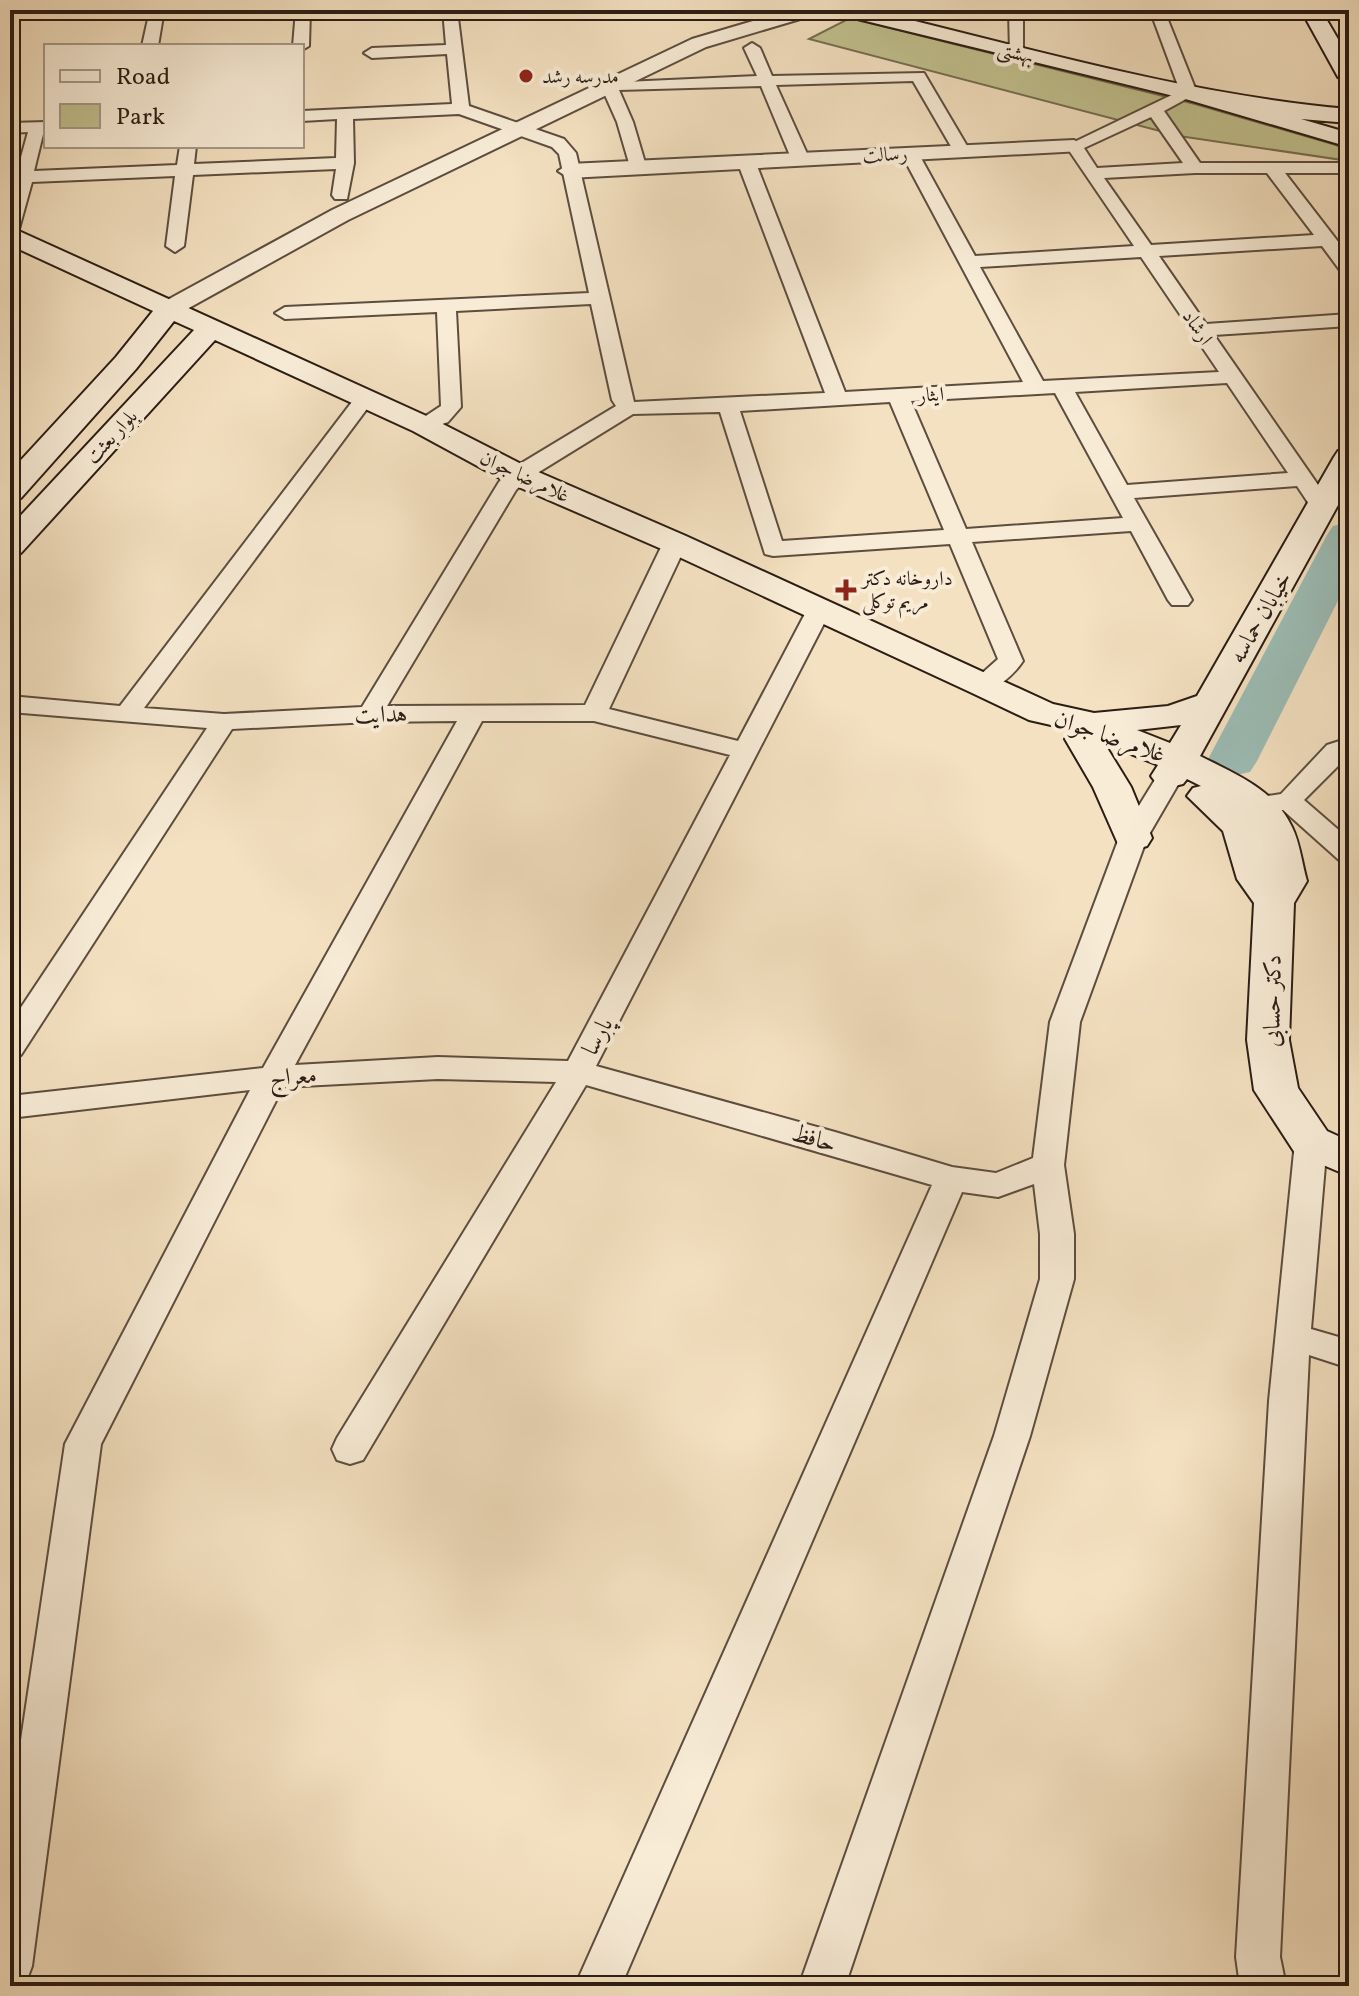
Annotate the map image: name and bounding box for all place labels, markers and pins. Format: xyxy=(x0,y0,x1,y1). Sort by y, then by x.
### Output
place label: مدرسه رشد xyxy=(542,64,619,92)
marker: مدرسه رشد xyxy=(517,67,535,85)
place label: داروخانه دکتر مریم توکلی xyxy=(860,566,953,619)
marker: داروخانه دکتر مریم توکلی xyxy=(837,581,855,599)

